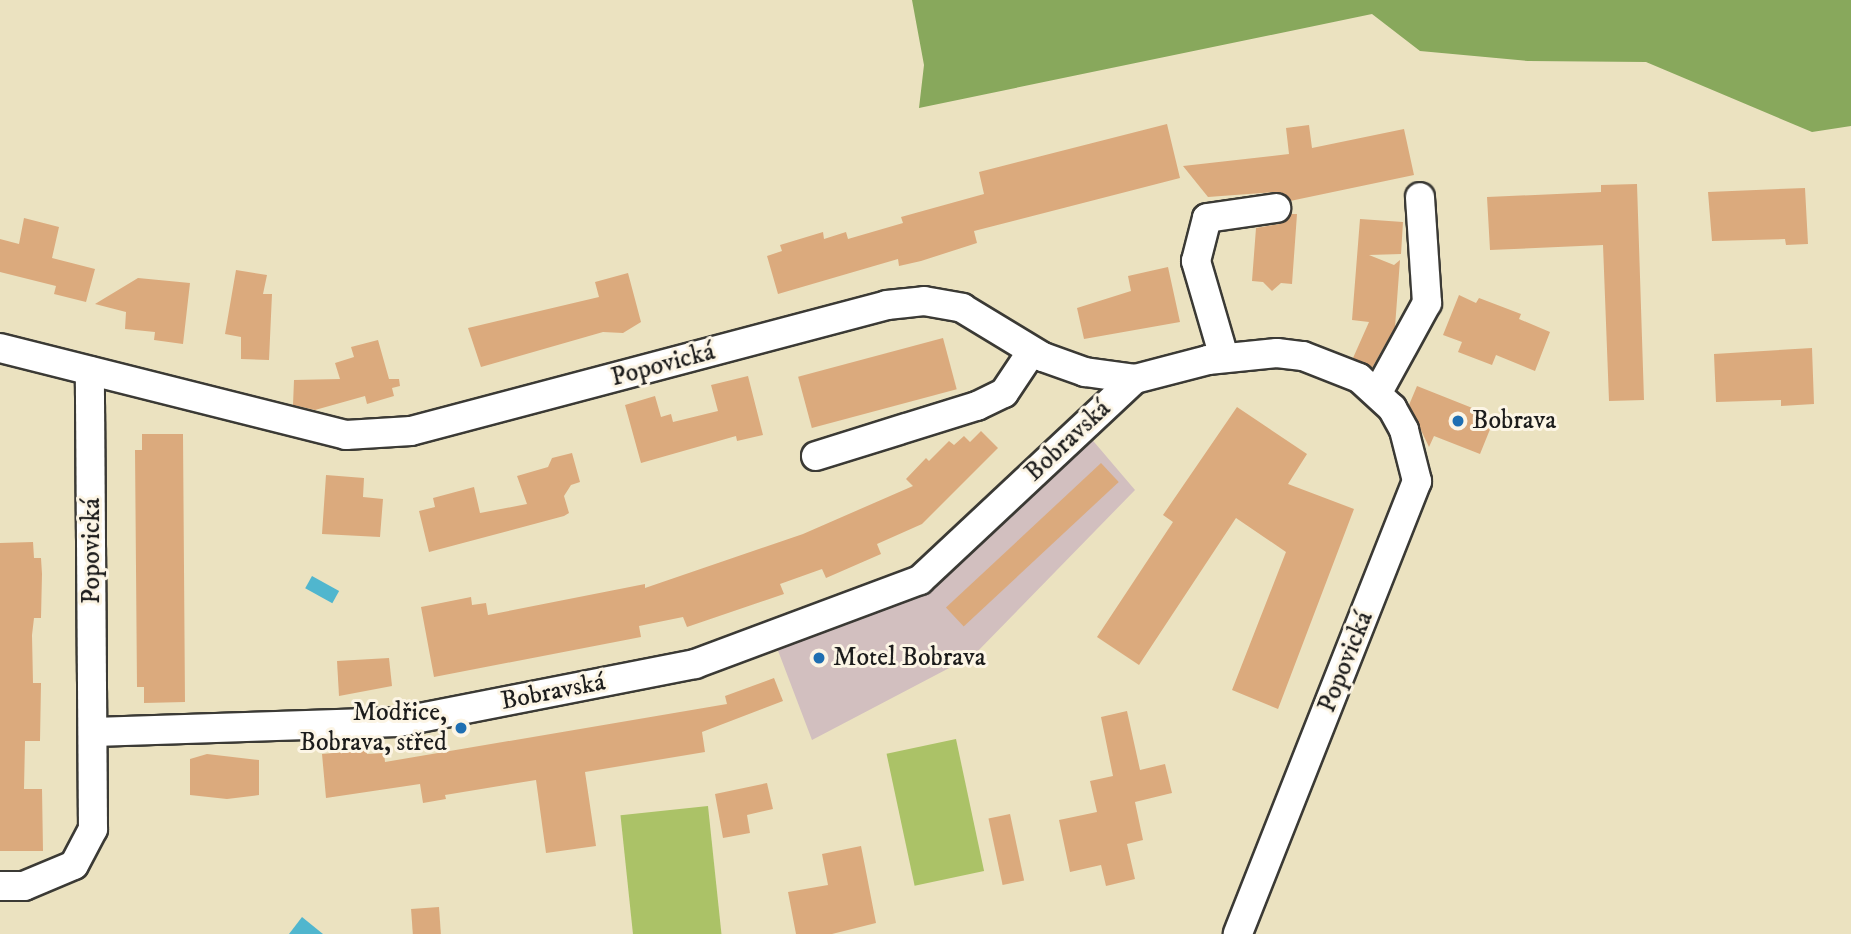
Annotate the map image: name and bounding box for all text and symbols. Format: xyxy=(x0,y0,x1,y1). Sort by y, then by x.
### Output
street label: Popovická xyxy=(608,336,718,394)
street label: Bobravská xyxy=(1019,393,1117,489)
place label: Bobrava xyxy=(1472,405,1556,437)
marker: Bobrava xyxy=(1450,413,1466,429)
street label: Popovická xyxy=(76,498,108,604)
street label: Popovická xyxy=(1312,607,1380,717)
place label: Motel Bobrava xyxy=(833,642,986,674)
marker: Motel Bobrava xyxy=(811,650,827,666)
street label: Bobravská xyxy=(498,667,608,717)
place label: Modřice, Bobrava, střed xyxy=(299,697,447,758)
marker: Modřice, Bobrava, střed xyxy=(453,720,469,736)

